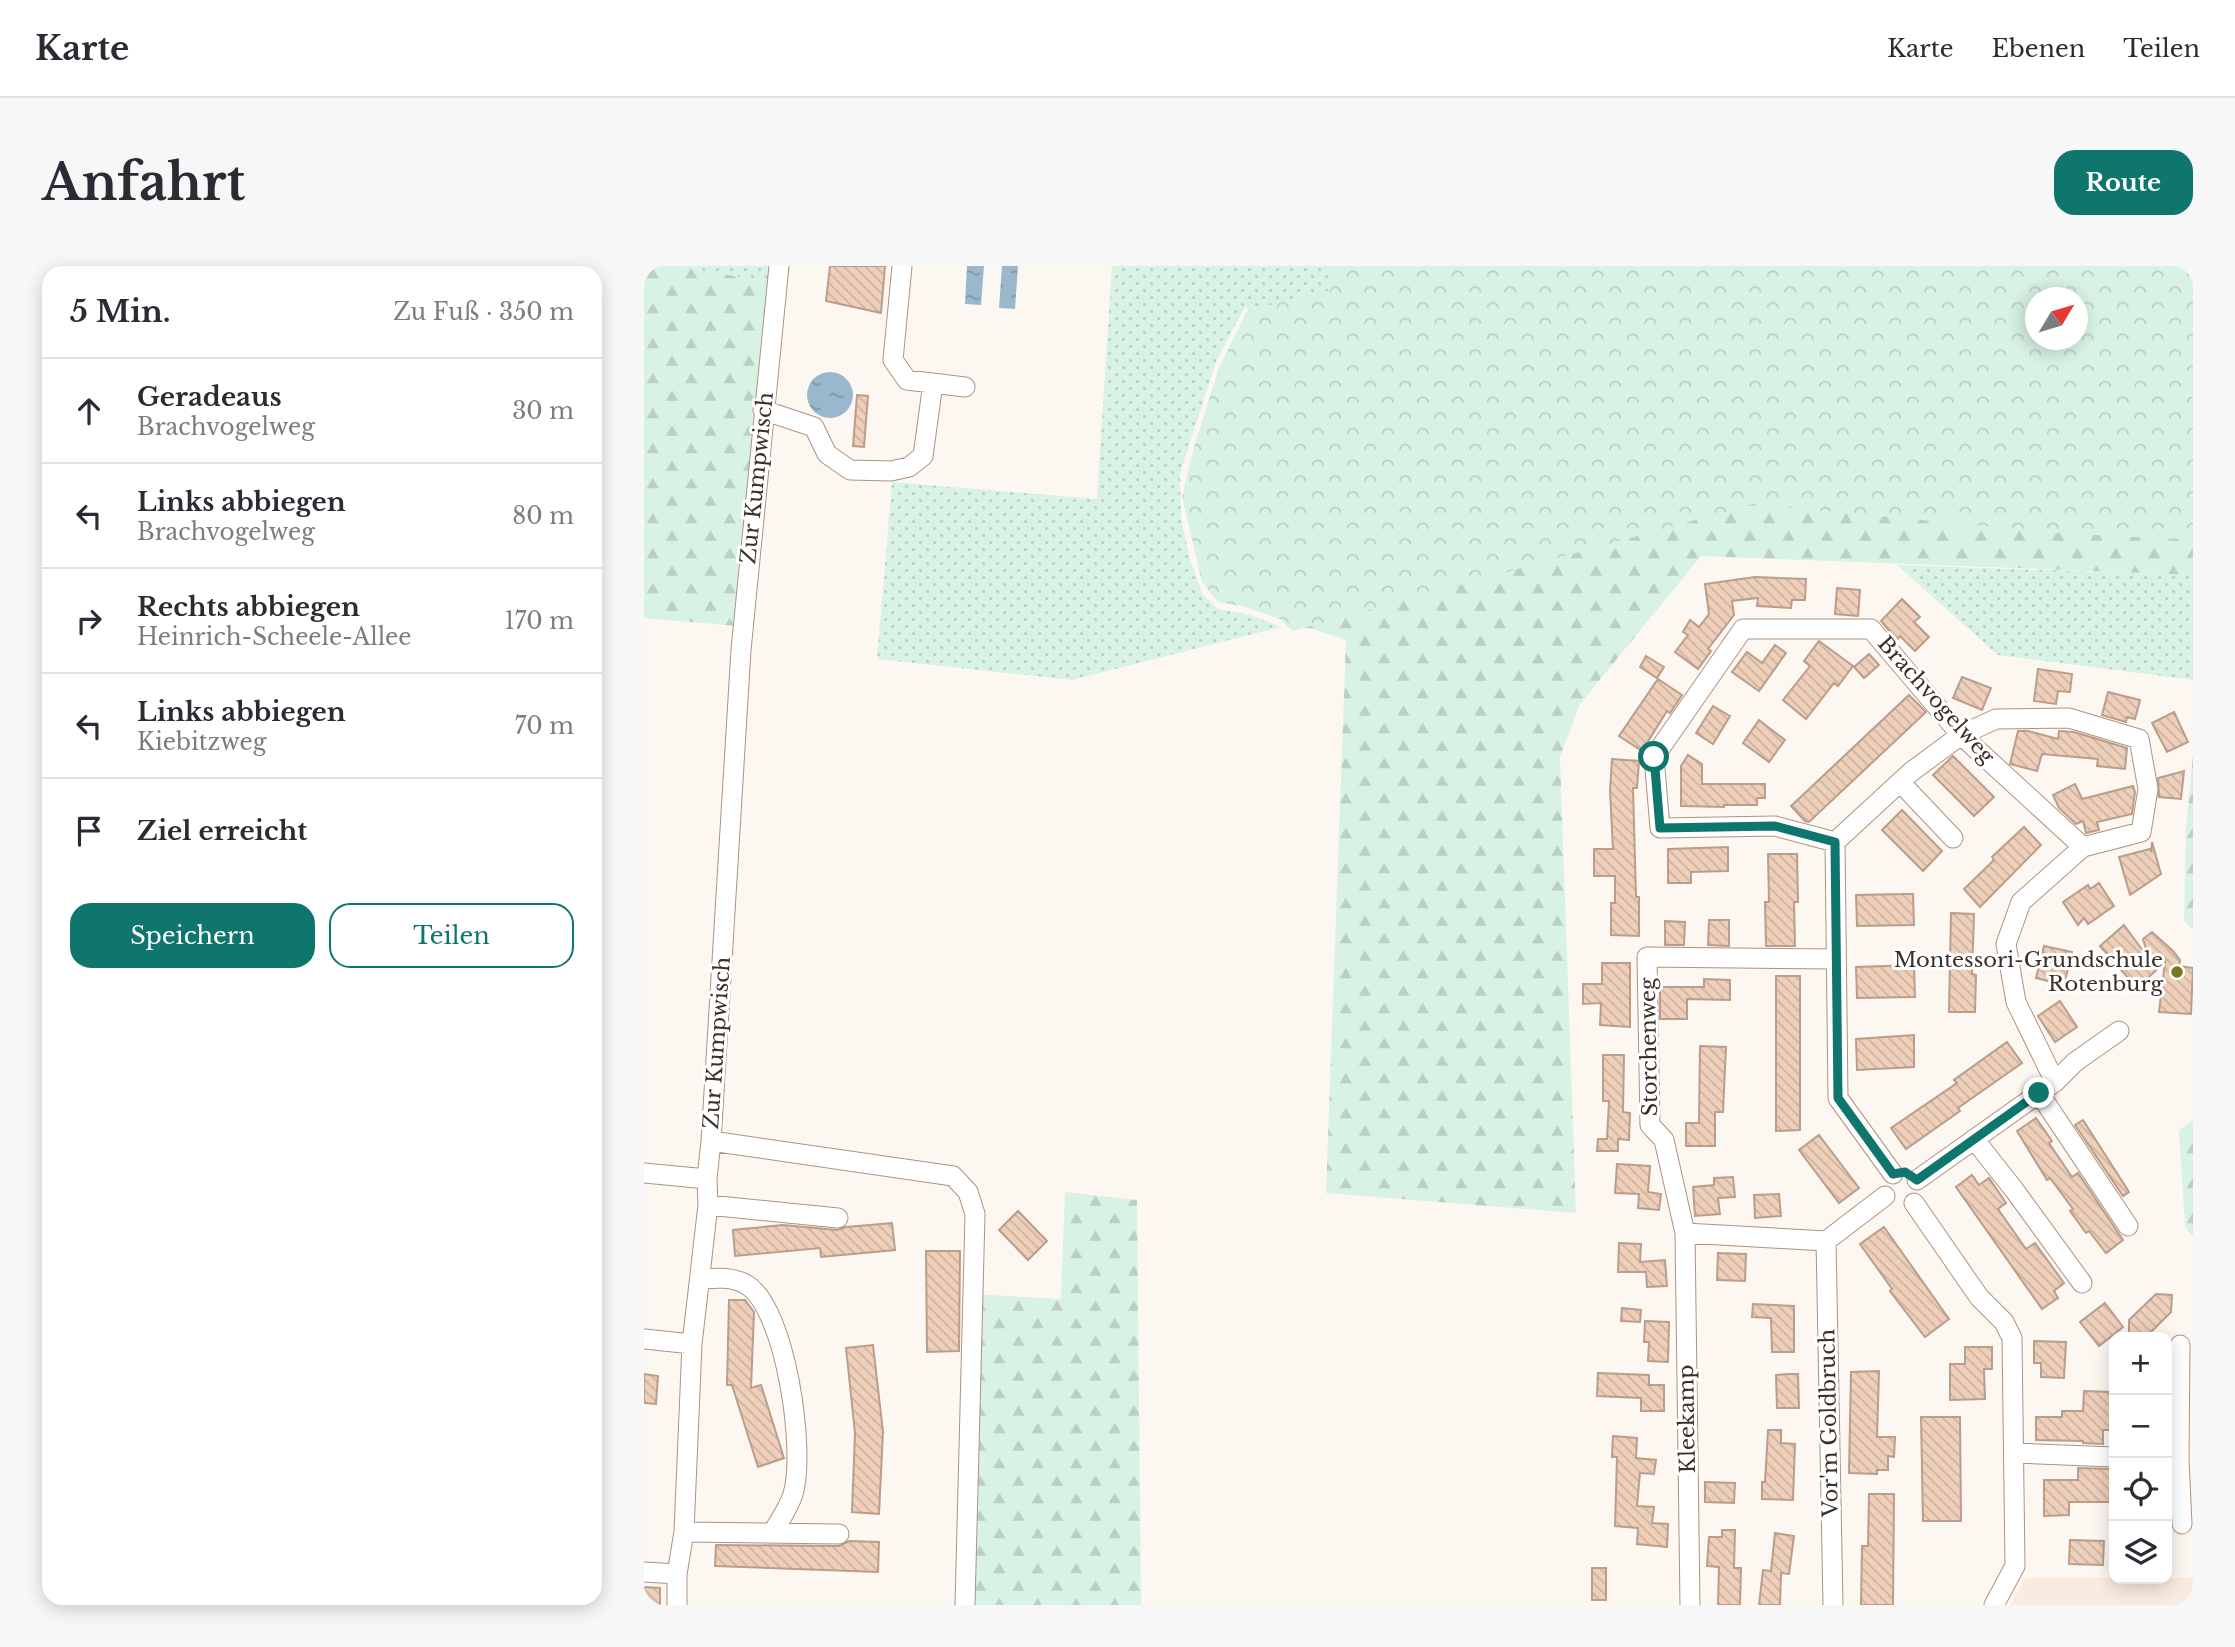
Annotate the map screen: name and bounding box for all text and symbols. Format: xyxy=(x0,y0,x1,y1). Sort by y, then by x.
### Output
text: Karte xyxy=(35,28,129,69)
text: Karte xyxy=(1887,34,1954,63)
text: Ebenen xyxy=(1992,34,2085,63)
text: Teilen xyxy=(2123,34,2200,63)
button: Route xyxy=(2054,150,2193,215)
text: Anfahrt xyxy=(42,152,245,213)
north arrow xyxy=(2025,287,2088,350)
text: 5 Min. xyxy=(70,293,171,330)
text: Zu Fuß · 350 m xyxy=(393,298,574,326)
text: Geradeaus xyxy=(137,381,282,413)
street label: Zur Kumpwisch xyxy=(735,391,779,565)
icon: ahead xyxy=(70,392,108,430)
text: 30 m xyxy=(512,397,574,425)
text: Brachvogelweg xyxy=(137,413,315,441)
text: Links abbiegen xyxy=(137,486,346,518)
icon: left xyxy=(70,497,108,535)
text: 80 m xyxy=(512,502,574,530)
text: Brachvogelweg xyxy=(137,518,315,546)
text: Rechts abbiegen xyxy=(137,591,360,623)
icon: right xyxy=(70,602,108,640)
text: 170 m xyxy=(504,607,574,635)
text: Heinrich-Scheele-Allee xyxy=(137,623,411,651)
street label: Brachvogelweg xyxy=(1872,631,2000,769)
text: Links abbiegen xyxy=(137,696,346,728)
icon: left xyxy=(70,707,108,745)
text: 70 m xyxy=(515,712,574,740)
text: Kiebitzweg xyxy=(137,728,267,756)
route start xyxy=(1638,741,1669,772)
icon: arrive xyxy=(70,812,108,850)
text: Ziel erreicht xyxy=(137,815,307,847)
button: Speichern xyxy=(70,903,315,968)
button: Teilen xyxy=(329,903,574,968)
place label: Montessori-Grundschule Rotenburg xyxy=(1894,947,2163,997)
street label: Zur Kumpwisch xyxy=(698,956,736,1130)
marker: Montessori-Grundschule Rotenburg xyxy=(2169,964,2185,980)
street label: Storchenweg xyxy=(1635,977,1663,1117)
route end xyxy=(2023,1077,2054,1108)
street label: Vor'm Goldbruch xyxy=(1814,1329,1844,1518)
map controls xyxy=(2109,1332,2172,1584)
button: + xyxy=(2109,1332,2172,1395)
street label: Kleekamp xyxy=(1673,1364,1701,1474)
button: − xyxy=(2109,1395,2172,1458)
button: locate xyxy=(2109,1458,2172,1521)
button: layers xyxy=(2109,1521,2172,1584)

